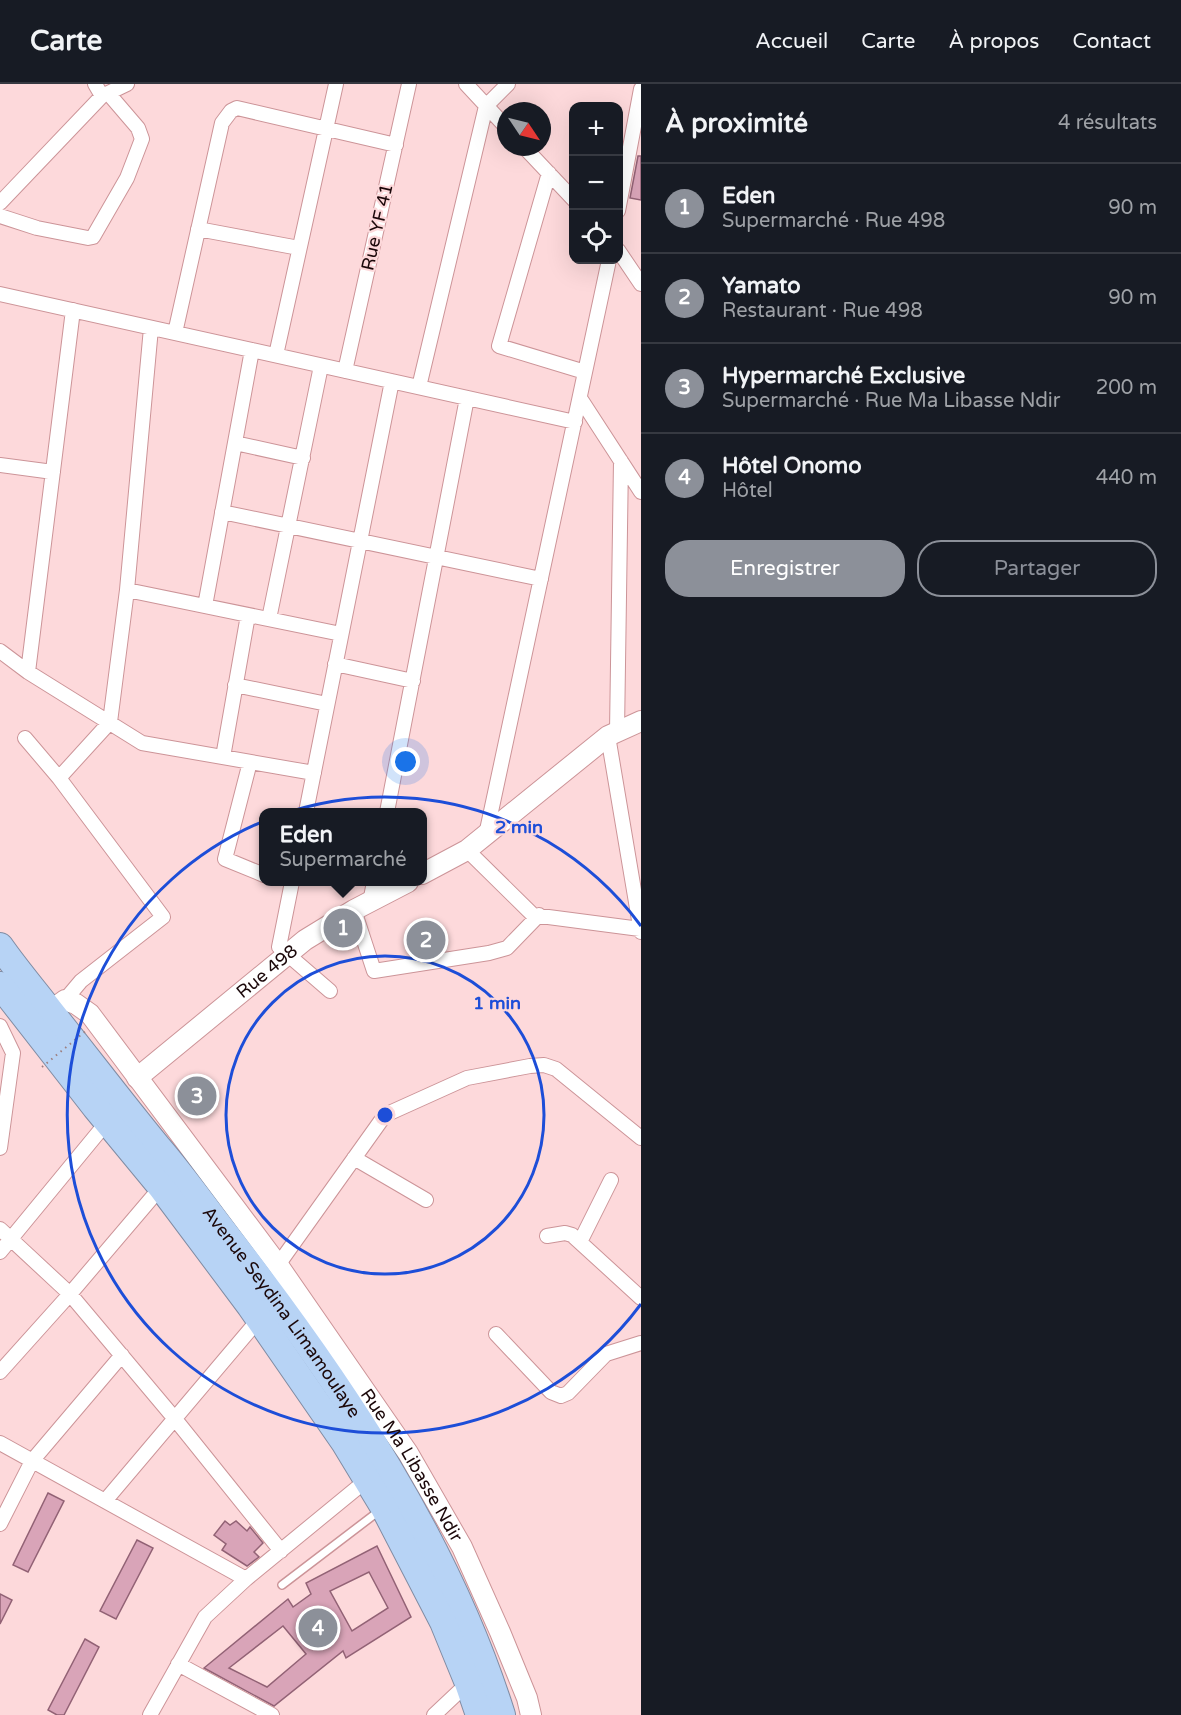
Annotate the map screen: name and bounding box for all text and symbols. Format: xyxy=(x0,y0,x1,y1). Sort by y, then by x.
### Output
text: Carte xyxy=(30,24,102,58)
text: Accueil xyxy=(755,29,828,54)
text: Carte xyxy=(861,29,915,54)
text: À propos xyxy=(948,29,1039,54)
text: Contact xyxy=(1072,29,1151,54)
north arrow xyxy=(497,102,551,156)
map controls xyxy=(569,102,623,264)
button: + xyxy=(569,102,623,156)
text: À proximité xyxy=(665,108,808,139)
text: 4 résultats xyxy=(1058,111,1157,135)
button: − xyxy=(569,156,623,210)
street label: Rue YF 41 xyxy=(356,181,398,273)
text: Eden xyxy=(722,183,775,209)
text: 1 xyxy=(678,196,691,220)
text: 90 m xyxy=(1108,196,1157,220)
text: Supermarché · Rue 498 xyxy=(722,209,945,233)
button: locate xyxy=(569,210,623,264)
text: Yamato xyxy=(722,273,801,299)
text: 2 xyxy=(678,286,691,310)
text: 90 m xyxy=(1108,286,1157,310)
text: Restaurant · Rue 498 xyxy=(722,299,923,323)
text: Hypermarché Exclusive xyxy=(722,363,965,389)
text: 3 xyxy=(678,376,691,400)
text: 200 m xyxy=(1096,376,1157,400)
text: Supermarché · Rue Ma Libasse Ndir xyxy=(722,389,1060,413)
text: Hôtel Onomo xyxy=(722,453,862,479)
text: 4 xyxy=(678,466,691,490)
text: 440 m xyxy=(1096,466,1157,490)
text: Hôtel xyxy=(722,479,773,503)
button: Enregistrer xyxy=(665,540,905,597)
button: Partager xyxy=(917,540,1157,597)
your location xyxy=(391,747,420,776)
popup xyxy=(259,808,427,886)
text: 2 min xyxy=(495,816,543,838)
text: Eden xyxy=(279,822,333,848)
text: Supermarché xyxy=(279,848,407,872)
pin: 1 xyxy=(324,906,362,950)
pin: 2 xyxy=(406,918,446,962)
street label: Rue 498 xyxy=(232,940,302,1003)
text: 1 min xyxy=(473,992,521,1014)
pin: 3 xyxy=(178,1074,216,1118)
centre of rings xyxy=(375,1105,395,1125)
street label: Avenue Seydina Limamoulaye xyxy=(198,1202,365,1422)
street label: Rue Ma Libasse Ndir xyxy=(356,1384,468,1546)
pin: 4 xyxy=(298,1606,338,1650)

